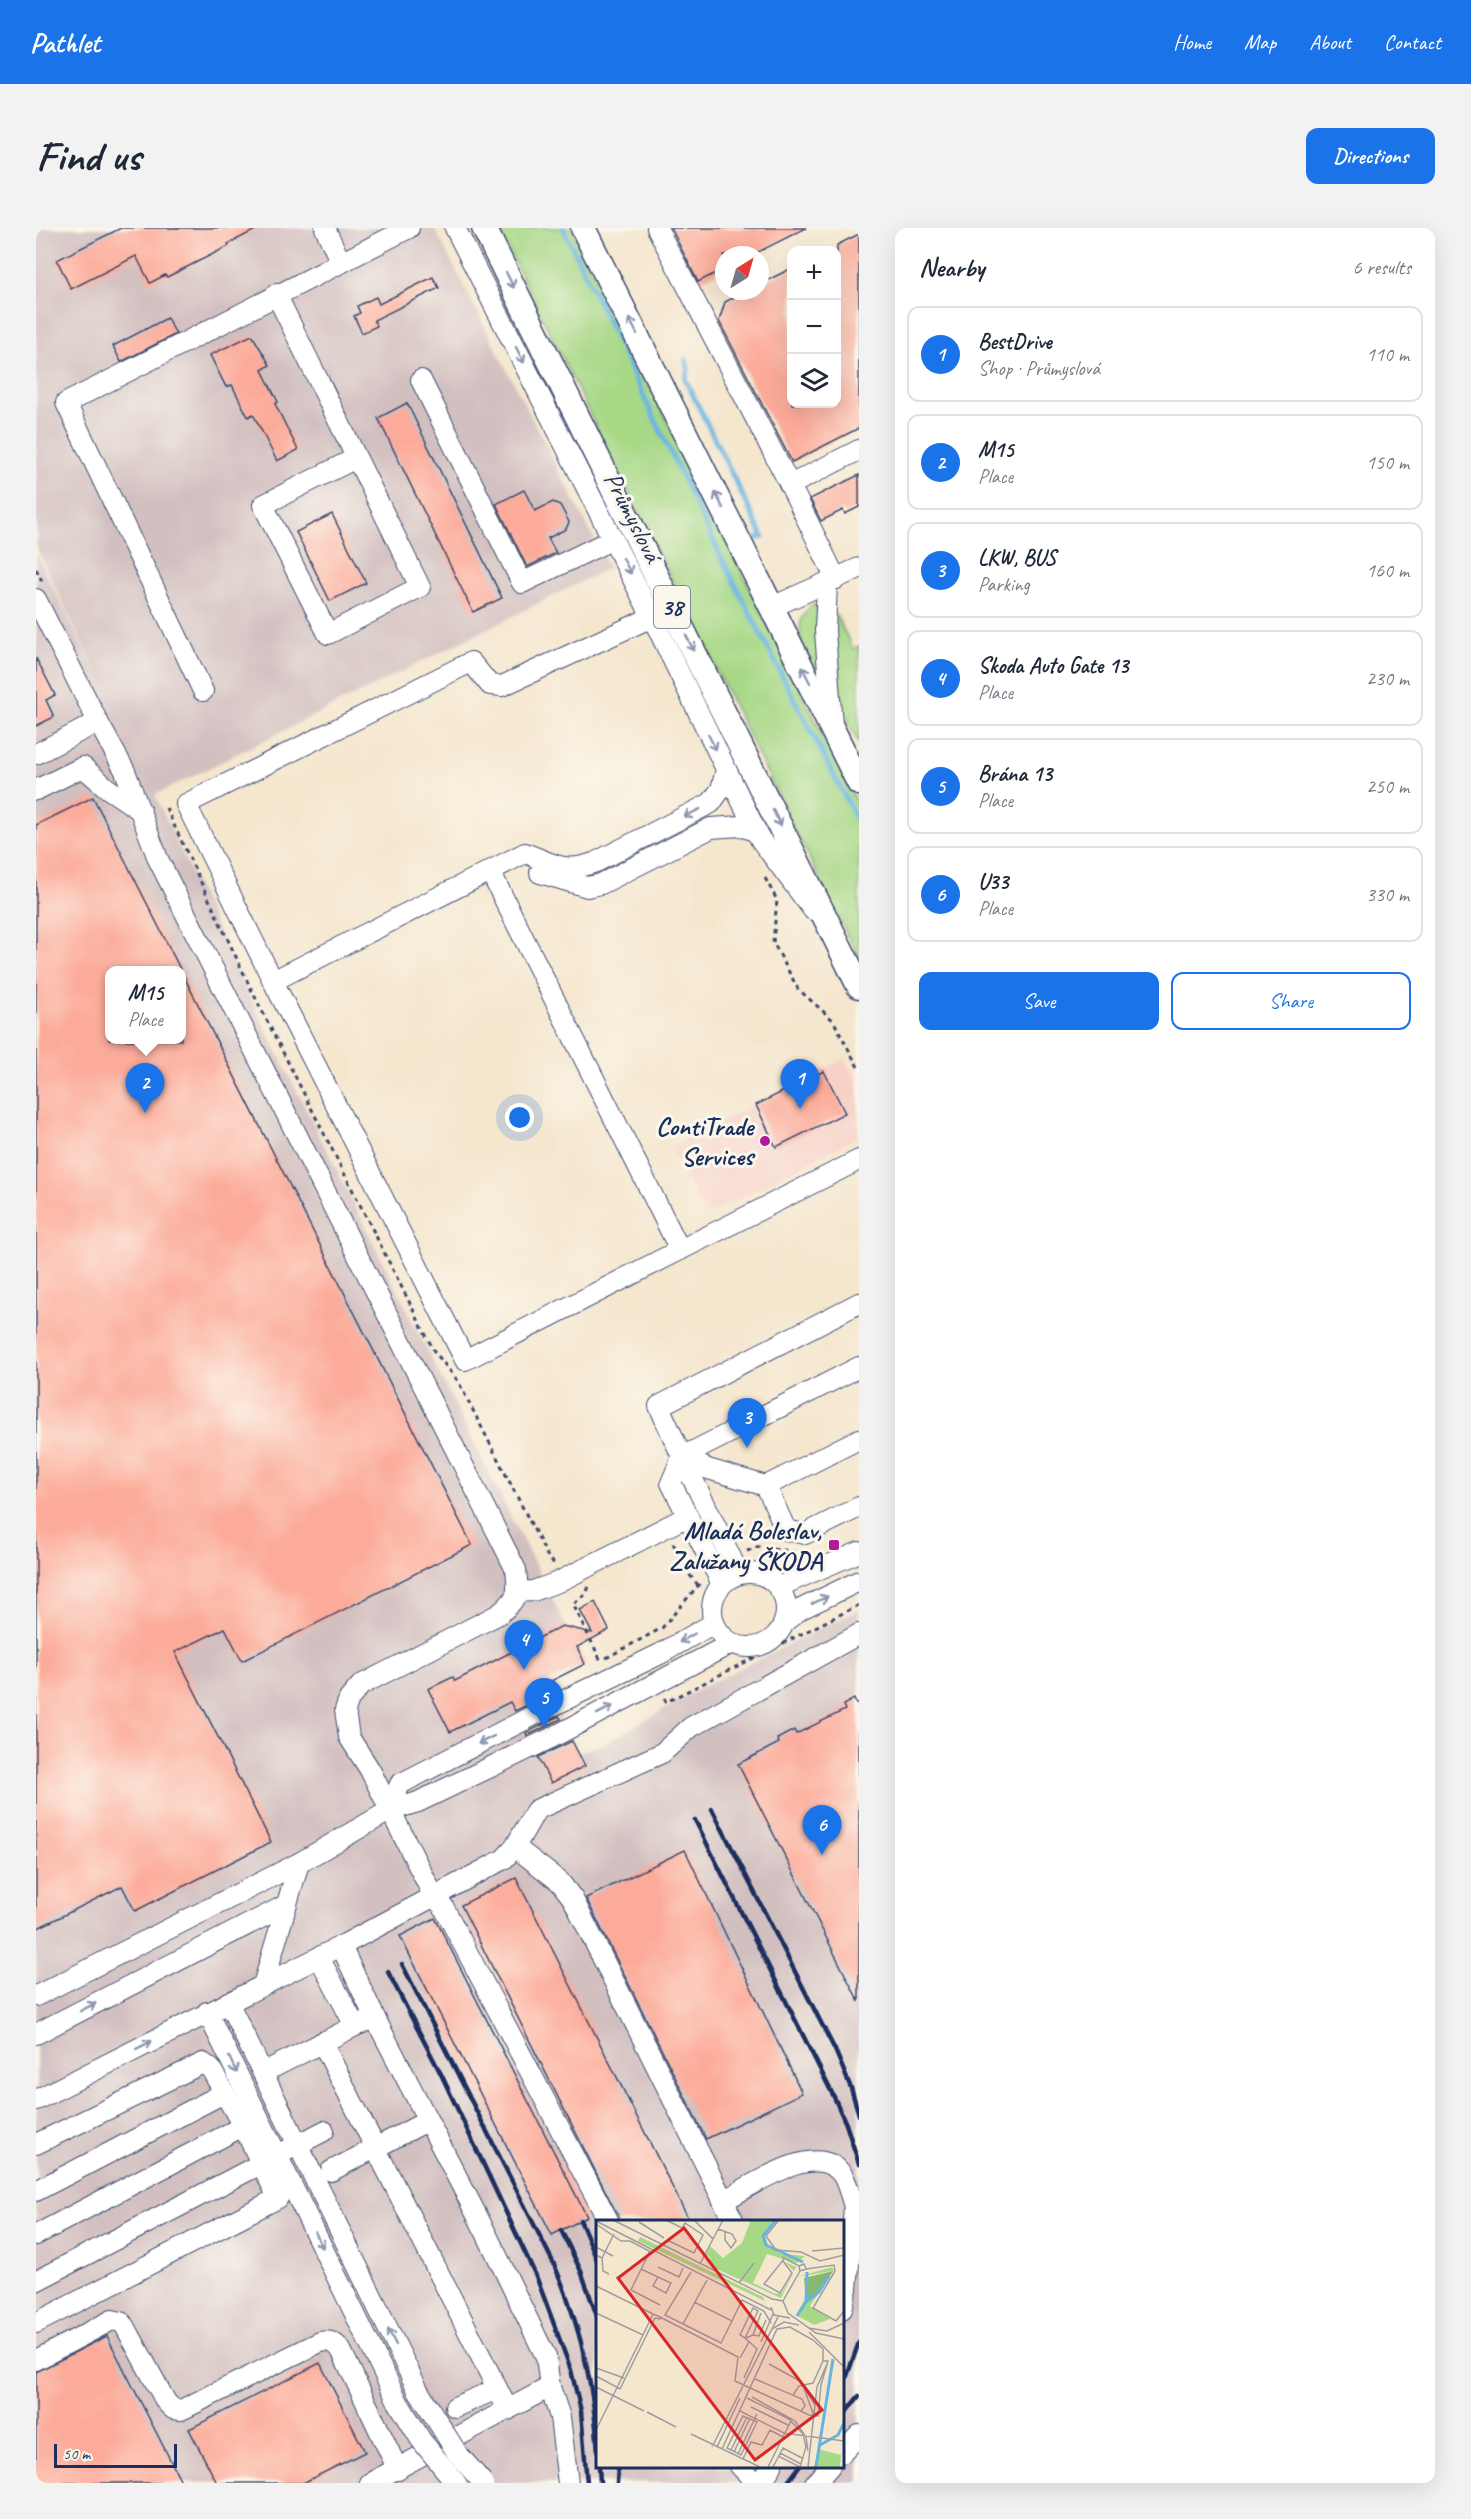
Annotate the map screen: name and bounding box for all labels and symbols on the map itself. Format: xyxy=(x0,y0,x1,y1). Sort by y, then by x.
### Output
north arrow xyxy=(715,246,769,300)
one-way arrow xyxy=(505,271,516,289)
one-way arrow xyxy=(626,317,638,335)
one-way arrow xyxy=(514,346,526,364)
street label: Průmyslová xyxy=(596,466,671,570)
one-way arrow xyxy=(713,492,725,510)
one-way arrow xyxy=(621,557,633,575)
road number: 38 xyxy=(654,586,690,628)
one-way arrow xyxy=(685,634,696,652)
one-way arrow xyxy=(800,667,811,685)
one-way arrow xyxy=(707,732,719,750)
one-way arrow xyxy=(683,807,701,819)
one-way arrow xyxy=(772,808,783,826)
pin: 1 xyxy=(780,1060,819,1109)
pin: 2 xyxy=(126,1064,164,1113)
your location xyxy=(505,1103,534,1132)
place label: ContiTrade Services xyxy=(656,1110,756,1173)
marker: ContiTrade Services xyxy=(758,1134,772,1148)
pin: 3 xyxy=(728,1398,766,1448)
place label: Mladá Boleslav, Zalužany ŠKODA xyxy=(669,1514,824,1577)
marker: Mladá Boleslav, Zalužany ŠKODA xyxy=(827,1538,841,1552)
one-way arrow xyxy=(811,1593,829,1605)
pin: 4 xyxy=(504,1620,544,1670)
one-way arrow xyxy=(679,1633,696,1645)
pin: 5 xyxy=(524,1678,564,1728)
one-way arrow xyxy=(596,1704,614,1716)
one-way arrow xyxy=(478,1734,495,1746)
pin: 6 xyxy=(802,1806,842,1855)
one-way arrow xyxy=(79,2001,96,2013)
one-way arrow xyxy=(135,2038,153,2050)
one-way arrow xyxy=(228,2055,239,2073)
inset map xyxy=(596,2220,844,2468)
one-way arrow xyxy=(313,2231,325,2249)
one-way arrow xyxy=(386,2329,398,2347)
scale bar xyxy=(54,2441,177,2468)

